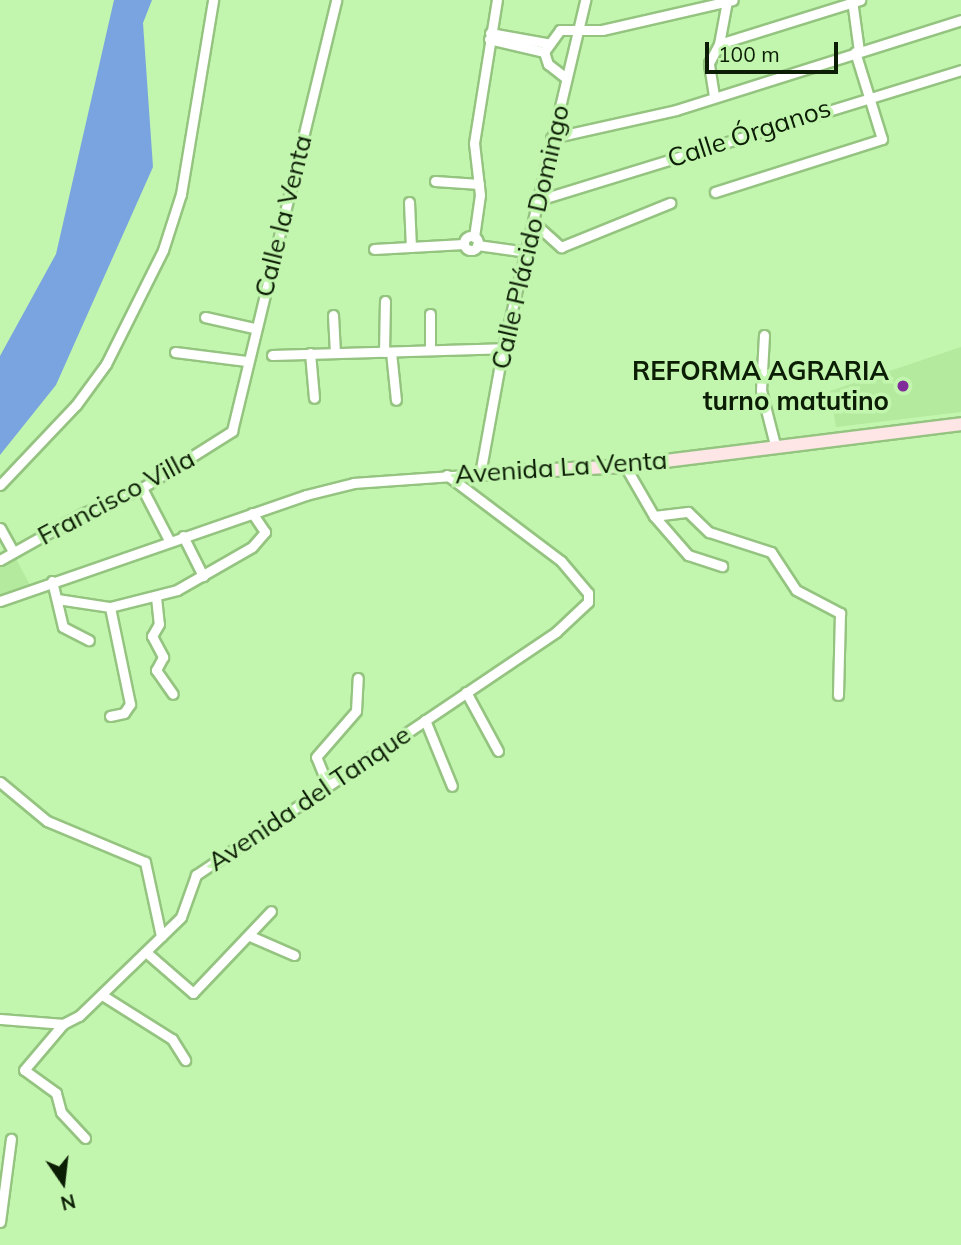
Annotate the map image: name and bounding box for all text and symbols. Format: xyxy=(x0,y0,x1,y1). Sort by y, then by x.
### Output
scale bar xyxy=(709,28,842,72)
text: 100 m xyxy=(718,41,780,67)
street label: Calle Órganos xyxy=(663,92,835,174)
street label: Calle Plácido Domingo xyxy=(484,102,576,372)
street label: Calle la Venta xyxy=(248,132,318,300)
place label: REFORMA AGRARIA turno matutino xyxy=(632,355,889,416)
marker: REFORMA AGRARIA turno matutino xyxy=(895,378,911,394)
street label: Francisco Villa xyxy=(32,443,200,551)
street label: Avenida La Venta xyxy=(454,444,668,490)
street label: Avenida del Tanque xyxy=(202,719,416,877)
north arrow xyxy=(28,1147,98,1217)
text: N xyxy=(58,1189,78,1216)

